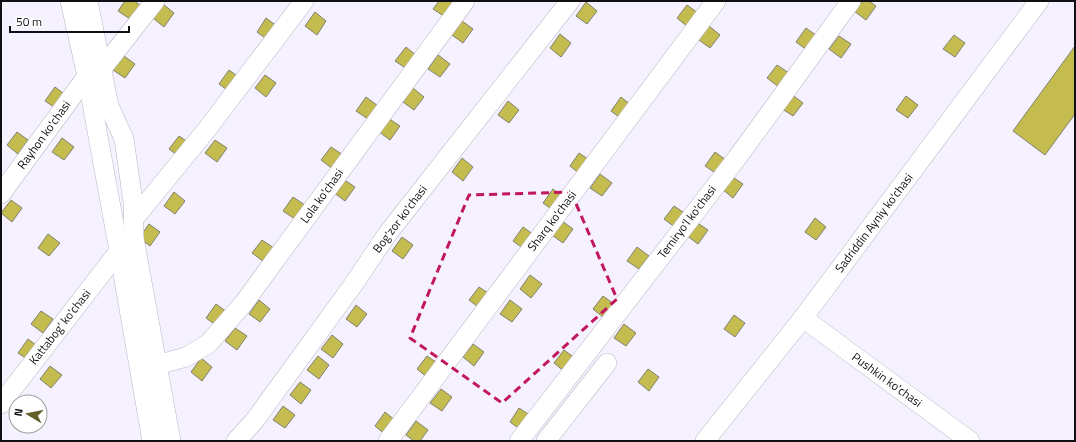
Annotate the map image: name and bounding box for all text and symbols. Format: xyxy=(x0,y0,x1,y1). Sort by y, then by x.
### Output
scale bar xyxy=(10,8,129,34)
text: 50 m xyxy=(16,12,42,31)
street label: Rayhon ko'chasi xyxy=(12,96,75,173)
street label: Lola ko'chasi xyxy=(295,164,348,227)
street label: Sadriddin Ayniy ko'chasi xyxy=(830,169,917,276)
street label: Bog'zor ko'chasi xyxy=(368,181,432,257)
street label: Temiryo'l ko'chasi xyxy=(653,181,721,262)
street label: Sharq ko'chasi xyxy=(522,186,581,255)
street label: Kattabog' ko'chasi xyxy=(24,285,95,368)
street label: Pushkin ko'chasi xyxy=(848,348,926,412)
north arrow xyxy=(8,394,48,434)
text: N xyxy=(10,407,27,417)

